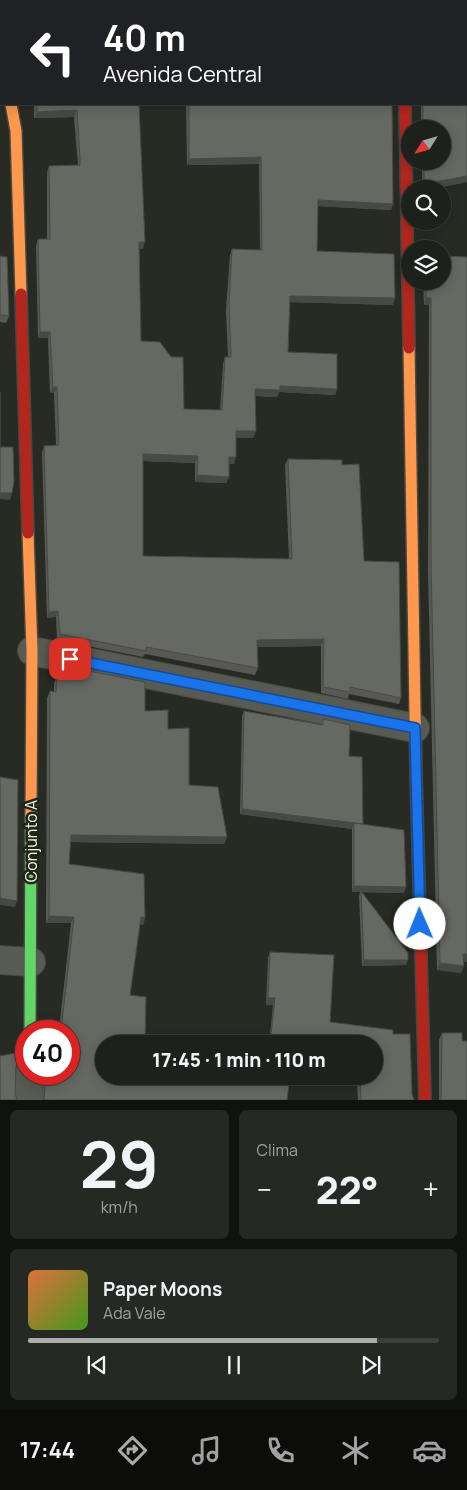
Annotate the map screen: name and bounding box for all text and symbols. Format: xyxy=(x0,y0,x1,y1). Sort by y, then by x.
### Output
text: 40 m xyxy=(103,14,186,62)
icon: left xyxy=(20,20,85,85)
text: Avenida Central xyxy=(103,59,262,89)
north arrow xyxy=(401,120,451,170)
map controls xyxy=(401,120,451,290)
button: search xyxy=(401,180,451,230)
button: layers xyxy=(401,240,451,290)
pin xyxy=(49,638,91,680)
icon: arrive xyxy=(56,645,84,673)
street label: Conjunto A xyxy=(20,800,42,882)
position arrow xyxy=(393,897,445,949)
speed limit sign: 40 xyxy=(15,1020,80,1085)
text: 17:45 · 1 min · 110 m xyxy=(152,1047,326,1073)
text: 29 xyxy=(80,1119,159,1208)
text: Clima xyxy=(257,1139,298,1161)
text: 22° xyxy=(316,1163,379,1215)
text: − xyxy=(257,1170,272,1208)
text: + xyxy=(423,1170,439,1208)
text: km/h xyxy=(101,1196,138,1218)
text: Paper Moons xyxy=(103,1276,222,1302)
text: Ada Vale xyxy=(103,1302,166,1324)
icon: previous xyxy=(83,1351,111,1379)
icon: pause xyxy=(220,1351,248,1379)
icon: next xyxy=(357,1351,385,1379)
icon: directions xyxy=(115,1433,150,1468)
icon: music xyxy=(189,1433,224,1468)
icon: phone xyxy=(263,1433,298,1468)
icon: climate xyxy=(338,1433,373,1468)
icon: car xyxy=(412,1433,447,1468)
text: 17:44 xyxy=(20,1435,75,1465)

